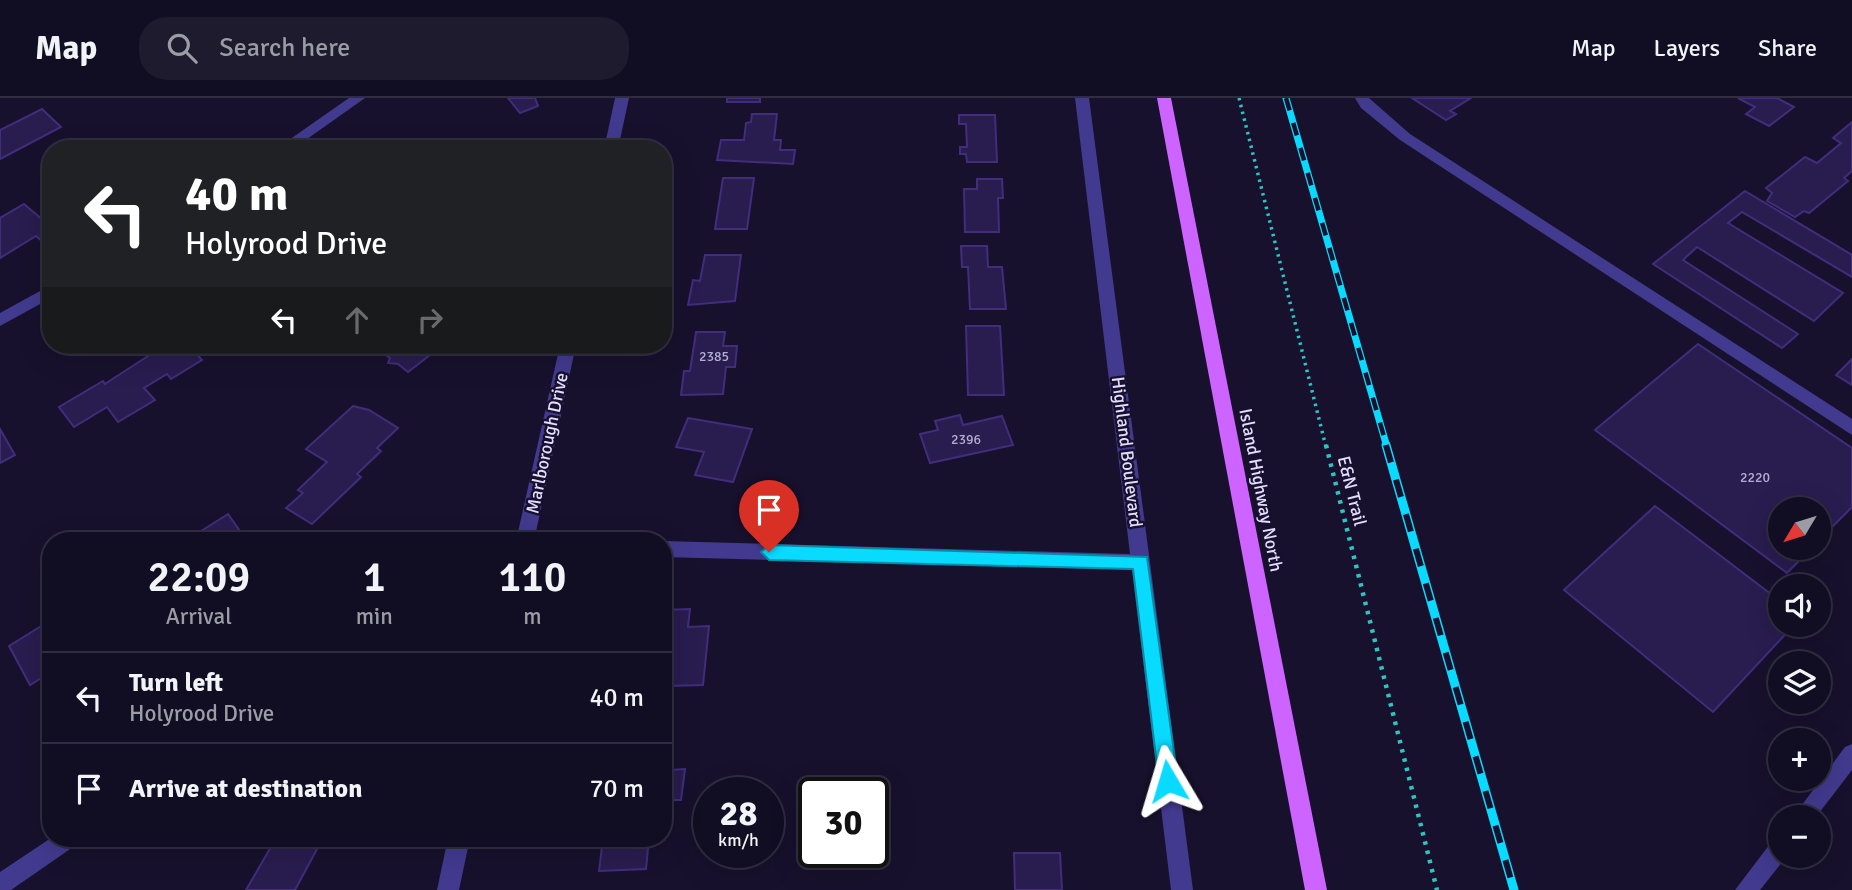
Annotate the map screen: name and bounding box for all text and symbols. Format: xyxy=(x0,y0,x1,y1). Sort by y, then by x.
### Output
search box xyxy=(139,17,629,80)
text: Map xyxy=(35,28,97,69)
icon: search xyxy=(163,29,201,67)
text: Search here xyxy=(219,32,350,64)
text: Map xyxy=(1571,33,1616,63)
text: Layers xyxy=(1654,33,1720,63)
text: Share xyxy=(1758,33,1817,63)
text: 40 m xyxy=(185,164,288,224)
icon: left xyxy=(70,168,161,259)
text: Holyrood Drive xyxy=(185,224,387,263)
icon: left xyxy=(265,301,303,339)
icon: ahead xyxy=(338,301,376,339)
icon: right xyxy=(411,301,449,339)
house number: 2385 xyxy=(699,348,729,365)
street label: Marlborough Drive xyxy=(521,371,573,515)
street label: Highland Boulevard xyxy=(1107,376,1147,528)
street label: Island Highway North xyxy=(1234,407,1288,573)
house number: 2396 xyxy=(951,431,981,448)
street label: E&N Trail xyxy=(1333,454,1371,528)
house number: 2220 xyxy=(1740,469,1770,486)
pin xyxy=(739,480,799,552)
icon: arrive xyxy=(750,491,788,529)
north arrow xyxy=(1768,497,1830,560)
map controls xyxy=(1768,497,1831,868)
text: 22:09 xyxy=(148,552,250,603)
text: 1 xyxy=(363,552,386,603)
text: 110 xyxy=(498,552,566,603)
button: sound xyxy=(1768,574,1831,637)
text: Arrival xyxy=(166,602,232,631)
text: min xyxy=(356,602,393,631)
text: m xyxy=(523,602,542,631)
button: layers xyxy=(1768,651,1831,714)
text: Turn left xyxy=(129,667,223,699)
icon: left xyxy=(70,679,108,717)
text: 40 m xyxy=(589,682,644,714)
text: Holyrood Drive xyxy=(129,699,274,728)
button: + xyxy=(1768,728,1831,791)
position arrow xyxy=(1131,744,1205,818)
icon: arrive xyxy=(70,770,108,808)
text: Arrive at destination xyxy=(129,773,362,805)
text: 70 m xyxy=(589,773,644,805)
speed limit sign: 30 xyxy=(798,777,889,868)
text: 28 xyxy=(720,792,757,835)
button: − xyxy=(1768,805,1831,868)
text: km/h xyxy=(718,829,759,851)

